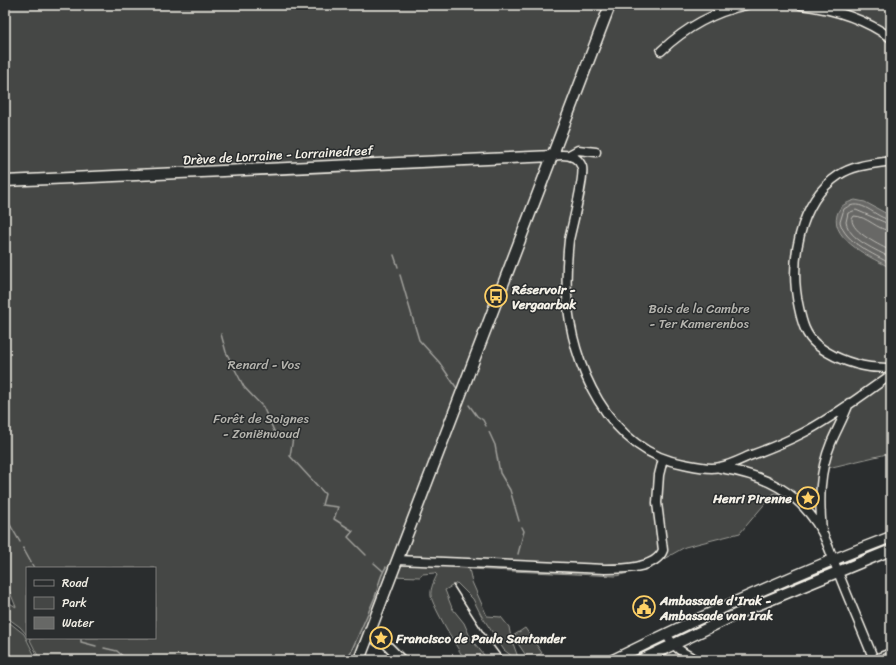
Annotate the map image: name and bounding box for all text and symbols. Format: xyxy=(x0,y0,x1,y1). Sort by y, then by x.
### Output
street label: Drève de Lorraine - Lorrainedreef xyxy=(183,138,375,171)
place label: Réservoir - Vergaarbak xyxy=(511,278,577,316)
bus stop icon: Réservoir - Vergaarbak xyxy=(483,283,509,309)
park label: Bois de la Cambre - Ter Kamerenbos xyxy=(648,297,750,335)
park label: Renard - Vos xyxy=(228,353,301,376)
park label: Forêt de Soignes - Zoniënwoud xyxy=(213,407,309,445)
place icon: Henri Pirenne xyxy=(795,485,821,511)
place label: Henri Pirenne xyxy=(712,487,792,510)
legend xyxy=(26,567,156,639)
text: Road xyxy=(62,572,89,594)
place label: Ambassade d'Irak - Ambassade van Irak xyxy=(659,589,773,627)
text: Park xyxy=(62,592,87,614)
public building icon: Ambassade d'Irak - Ambassade van Irak xyxy=(631,594,657,620)
text: Water xyxy=(62,612,95,634)
place icon: Francisco de Paula Santander xyxy=(368,625,394,651)
place label: Francisco de Paula Santander xyxy=(395,627,567,650)

